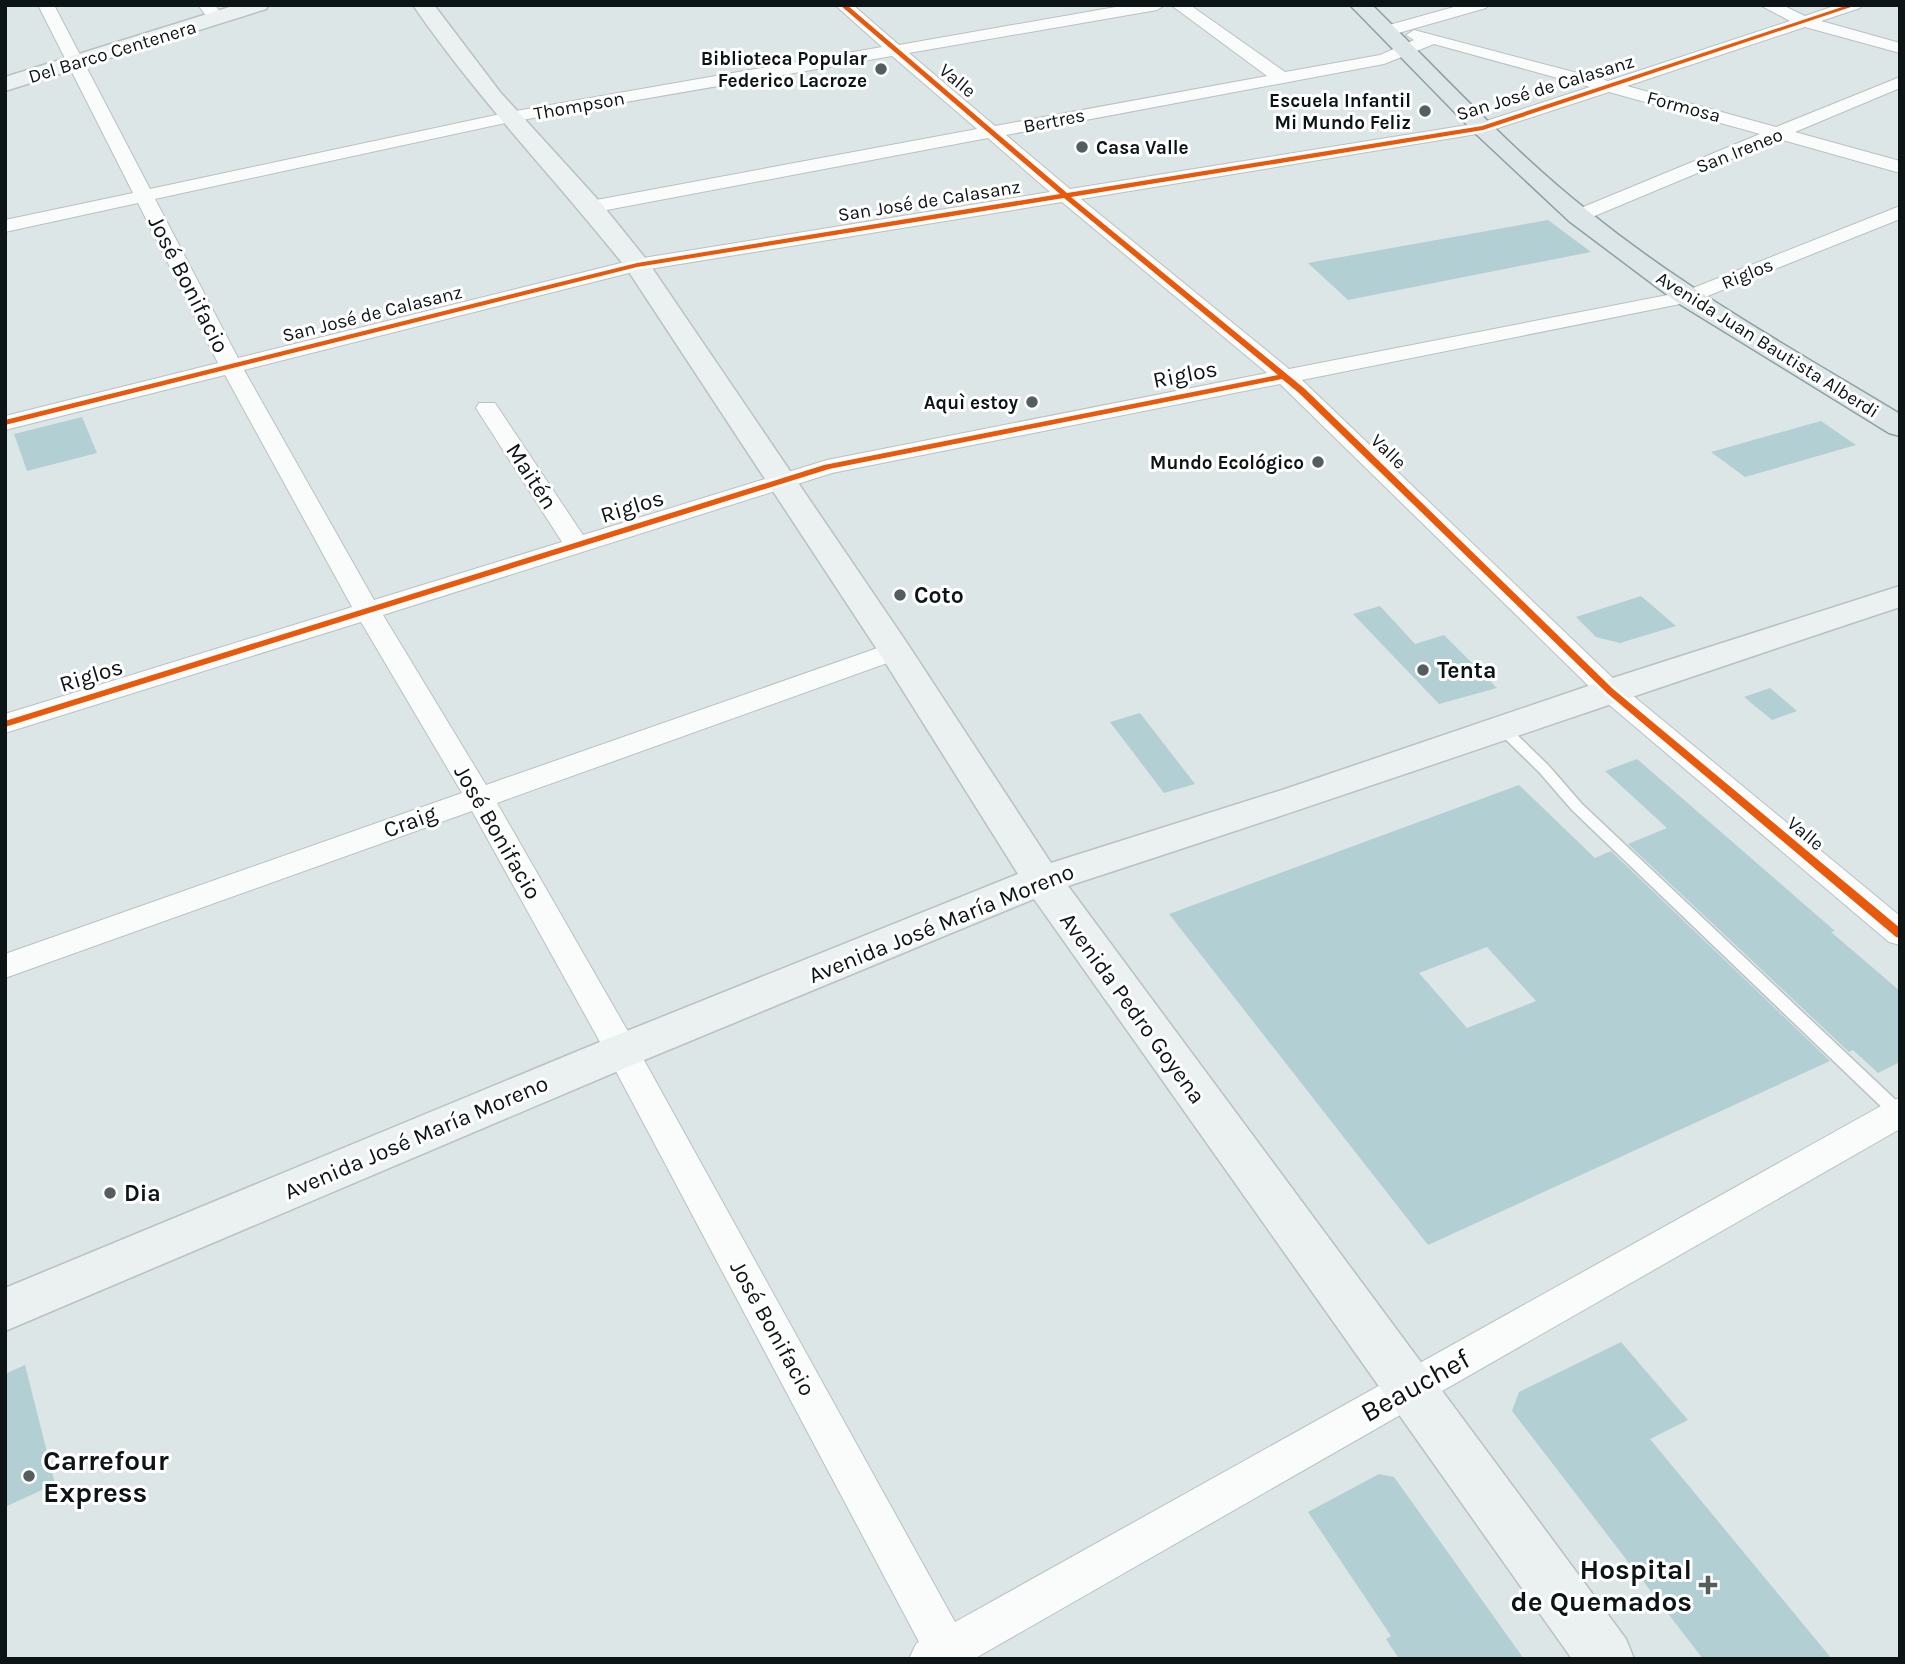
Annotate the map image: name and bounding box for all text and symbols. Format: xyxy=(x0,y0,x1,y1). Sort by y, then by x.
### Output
street label: Del Barco Centenera xyxy=(26,16,199,88)
place label: Biblioteca Popular Federico Lacroze xyxy=(701,48,868,92)
street label: San José de Calasanz xyxy=(1454,50,1637,125)
street label: Valle xyxy=(935,59,980,102)
marker: Biblioteca Popular Federico Lacroze xyxy=(873,61,889,77)
street label: Thompson xyxy=(532,87,626,125)
street label: Formosa xyxy=(1645,87,1723,127)
place label: Escuela Infantil Mi Mundo Feliz xyxy=(1269,90,1411,134)
marker: Escuela Infantil Mi Mundo Feliz xyxy=(1417,103,1433,119)
street label: Bertres xyxy=(1022,104,1087,138)
street label: San Ireneo xyxy=(1693,124,1786,178)
place label: Casa Valle xyxy=(1096,137,1189,159)
marker: Casa Valle xyxy=(1074,139,1090,155)
street label: San José de Calasanz xyxy=(836,176,1022,226)
street label: José Bonifacio xyxy=(142,211,235,357)
street label: Riglos xyxy=(1718,254,1776,294)
street label: Avenida Juan Bautista Alberdi xyxy=(1652,267,1883,423)
street label: San José de Calasanz xyxy=(280,281,464,347)
street label: Riglos xyxy=(1151,355,1220,394)
place label: Aquì estoy xyxy=(924,392,1018,414)
marker: Aquì estoy xyxy=(1024,394,1040,410)
street label: Valle xyxy=(1366,430,1411,474)
street label: Maitén xyxy=(500,438,563,514)
place label: Mundo Ecológico xyxy=(1150,452,1304,474)
marker: Mundo Ecológico xyxy=(1310,454,1326,470)
street label: Riglos xyxy=(597,484,667,529)
place label: Coto xyxy=(914,582,964,609)
marker: Coto xyxy=(892,587,908,603)
street label: Riglos xyxy=(56,653,126,698)
place label: Tenta xyxy=(1437,657,1496,684)
marker: Tenta xyxy=(1415,662,1431,678)
street label: José Bonifacio xyxy=(448,760,547,904)
street label: Craig xyxy=(380,799,441,844)
street label: Valle xyxy=(1783,812,1828,855)
street label: Avenida José María Moreno xyxy=(805,858,1078,989)
street label: Avenida Pedro Goyena xyxy=(1054,908,1211,1109)
street label: Avenida José María Moreno xyxy=(280,1070,552,1205)
place label: Dia xyxy=(124,1180,161,1207)
marker: Dia xyxy=(102,1185,118,1201)
street label: José Bonifacio xyxy=(724,1256,821,1401)
street label: Beauchef xyxy=(1355,1342,1476,1429)
place label: Carrefour Express xyxy=(43,1444,169,1509)
marker: Carrefour Express xyxy=(21,1468,37,1484)
place label: Hospital de Quemados xyxy=(1511,1553,1692,1618)
marker: Hospital de Quemados xyxy=(1698,1575,1718,1595)

